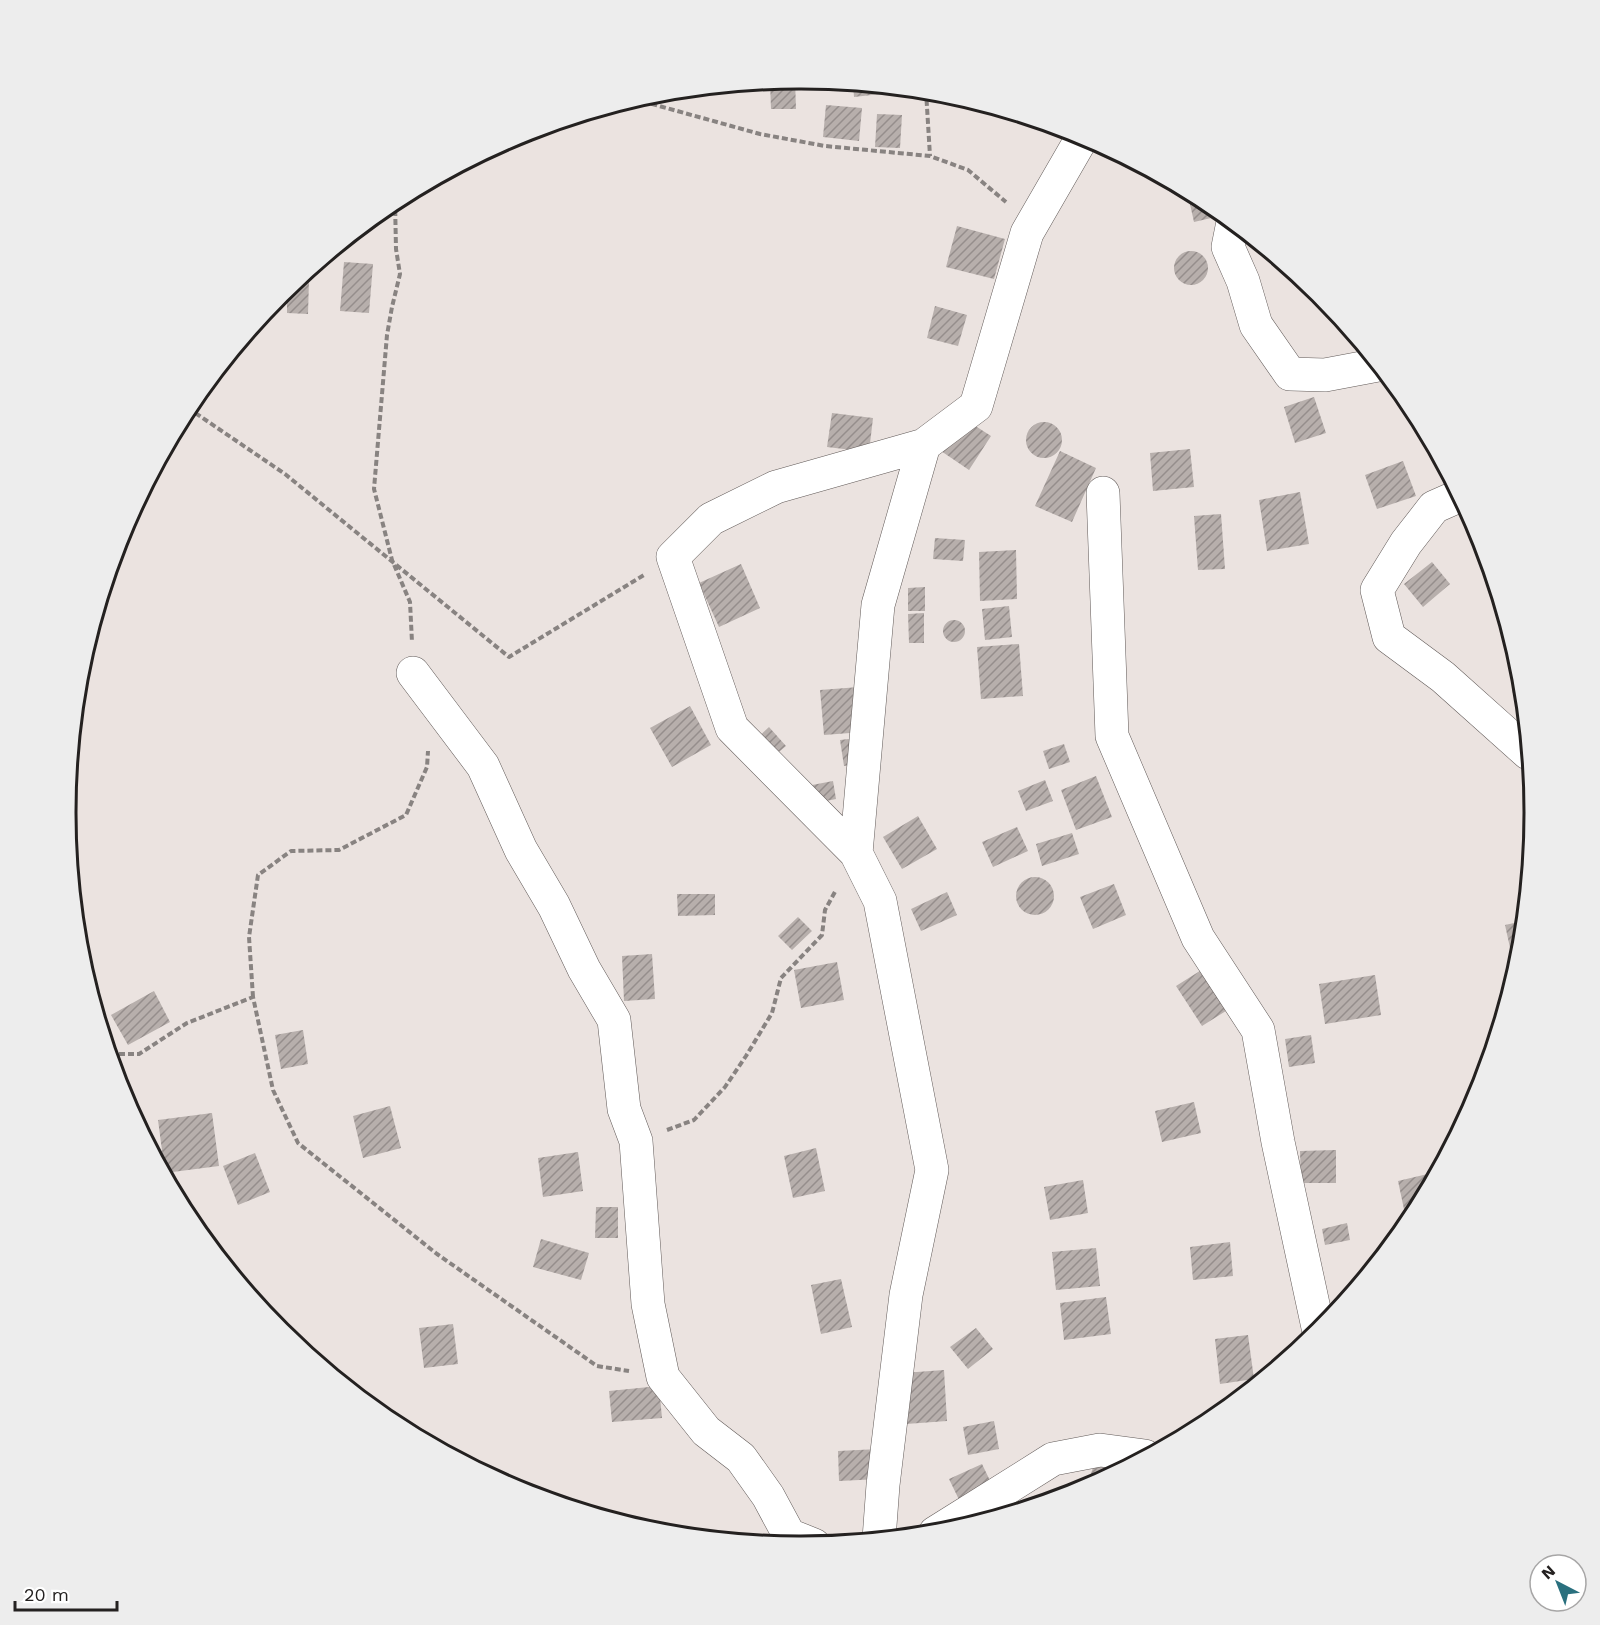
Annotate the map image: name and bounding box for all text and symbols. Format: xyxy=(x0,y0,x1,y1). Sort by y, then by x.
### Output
north arrow xyxy=(1528,1553,1588,1613)
text: N xyxy=(1538,1561,1559,1583)
scale bar xyxy=(15,1574,117,1612)
text: 20 m xyxy=(24,1584,69,1605)

